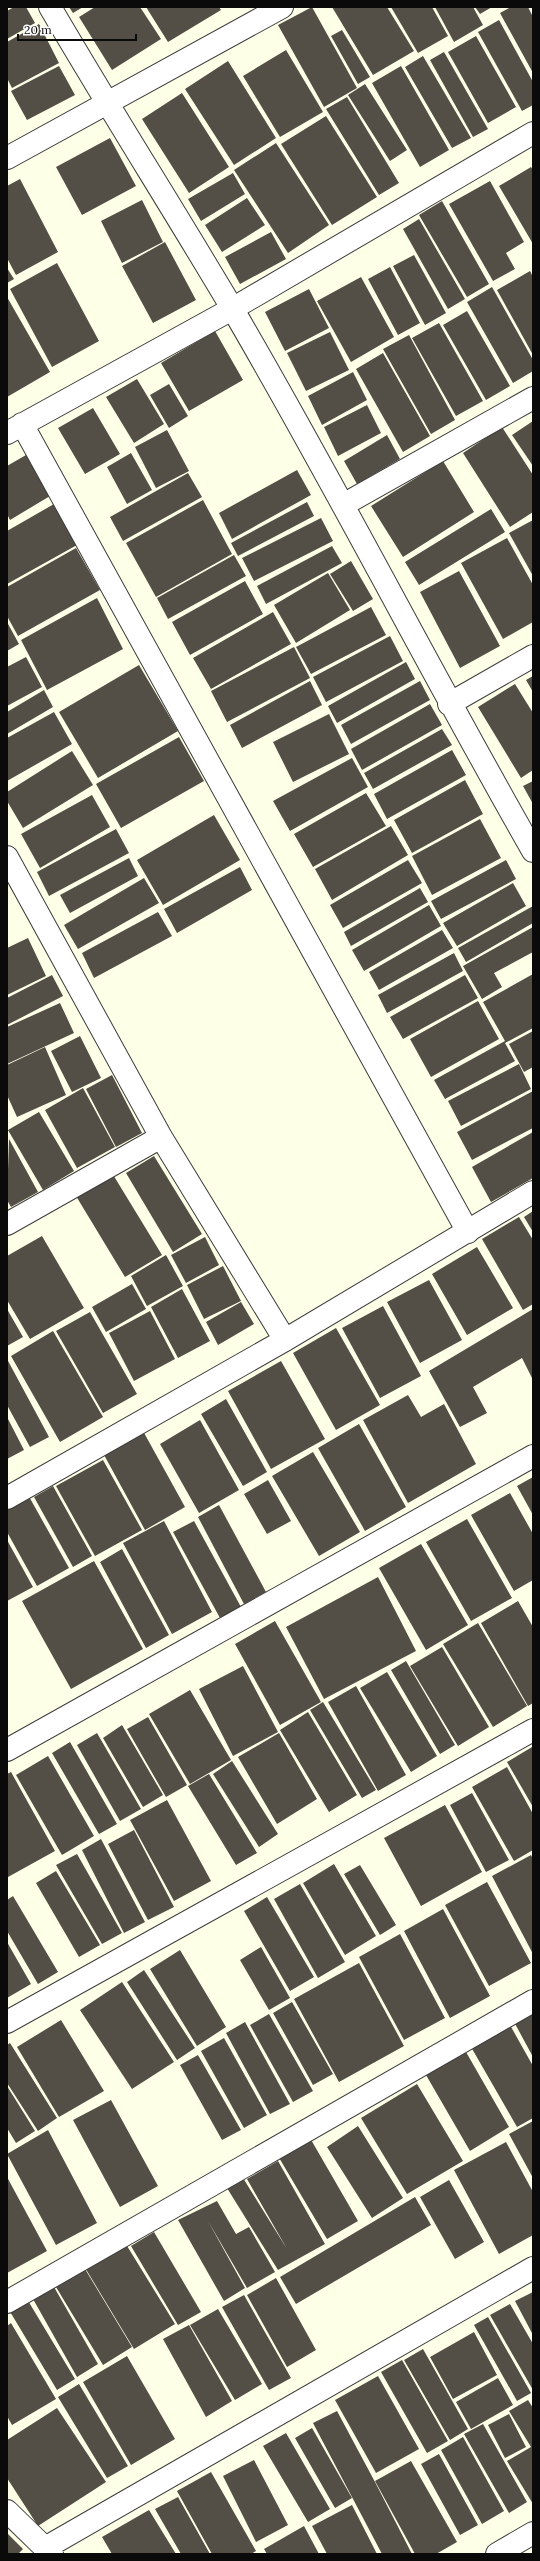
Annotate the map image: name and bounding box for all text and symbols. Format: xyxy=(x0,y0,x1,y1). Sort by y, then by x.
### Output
scale bar xyxy=(18,16,136,42)
text: 20 m xyxy=(24,22,52,37)

